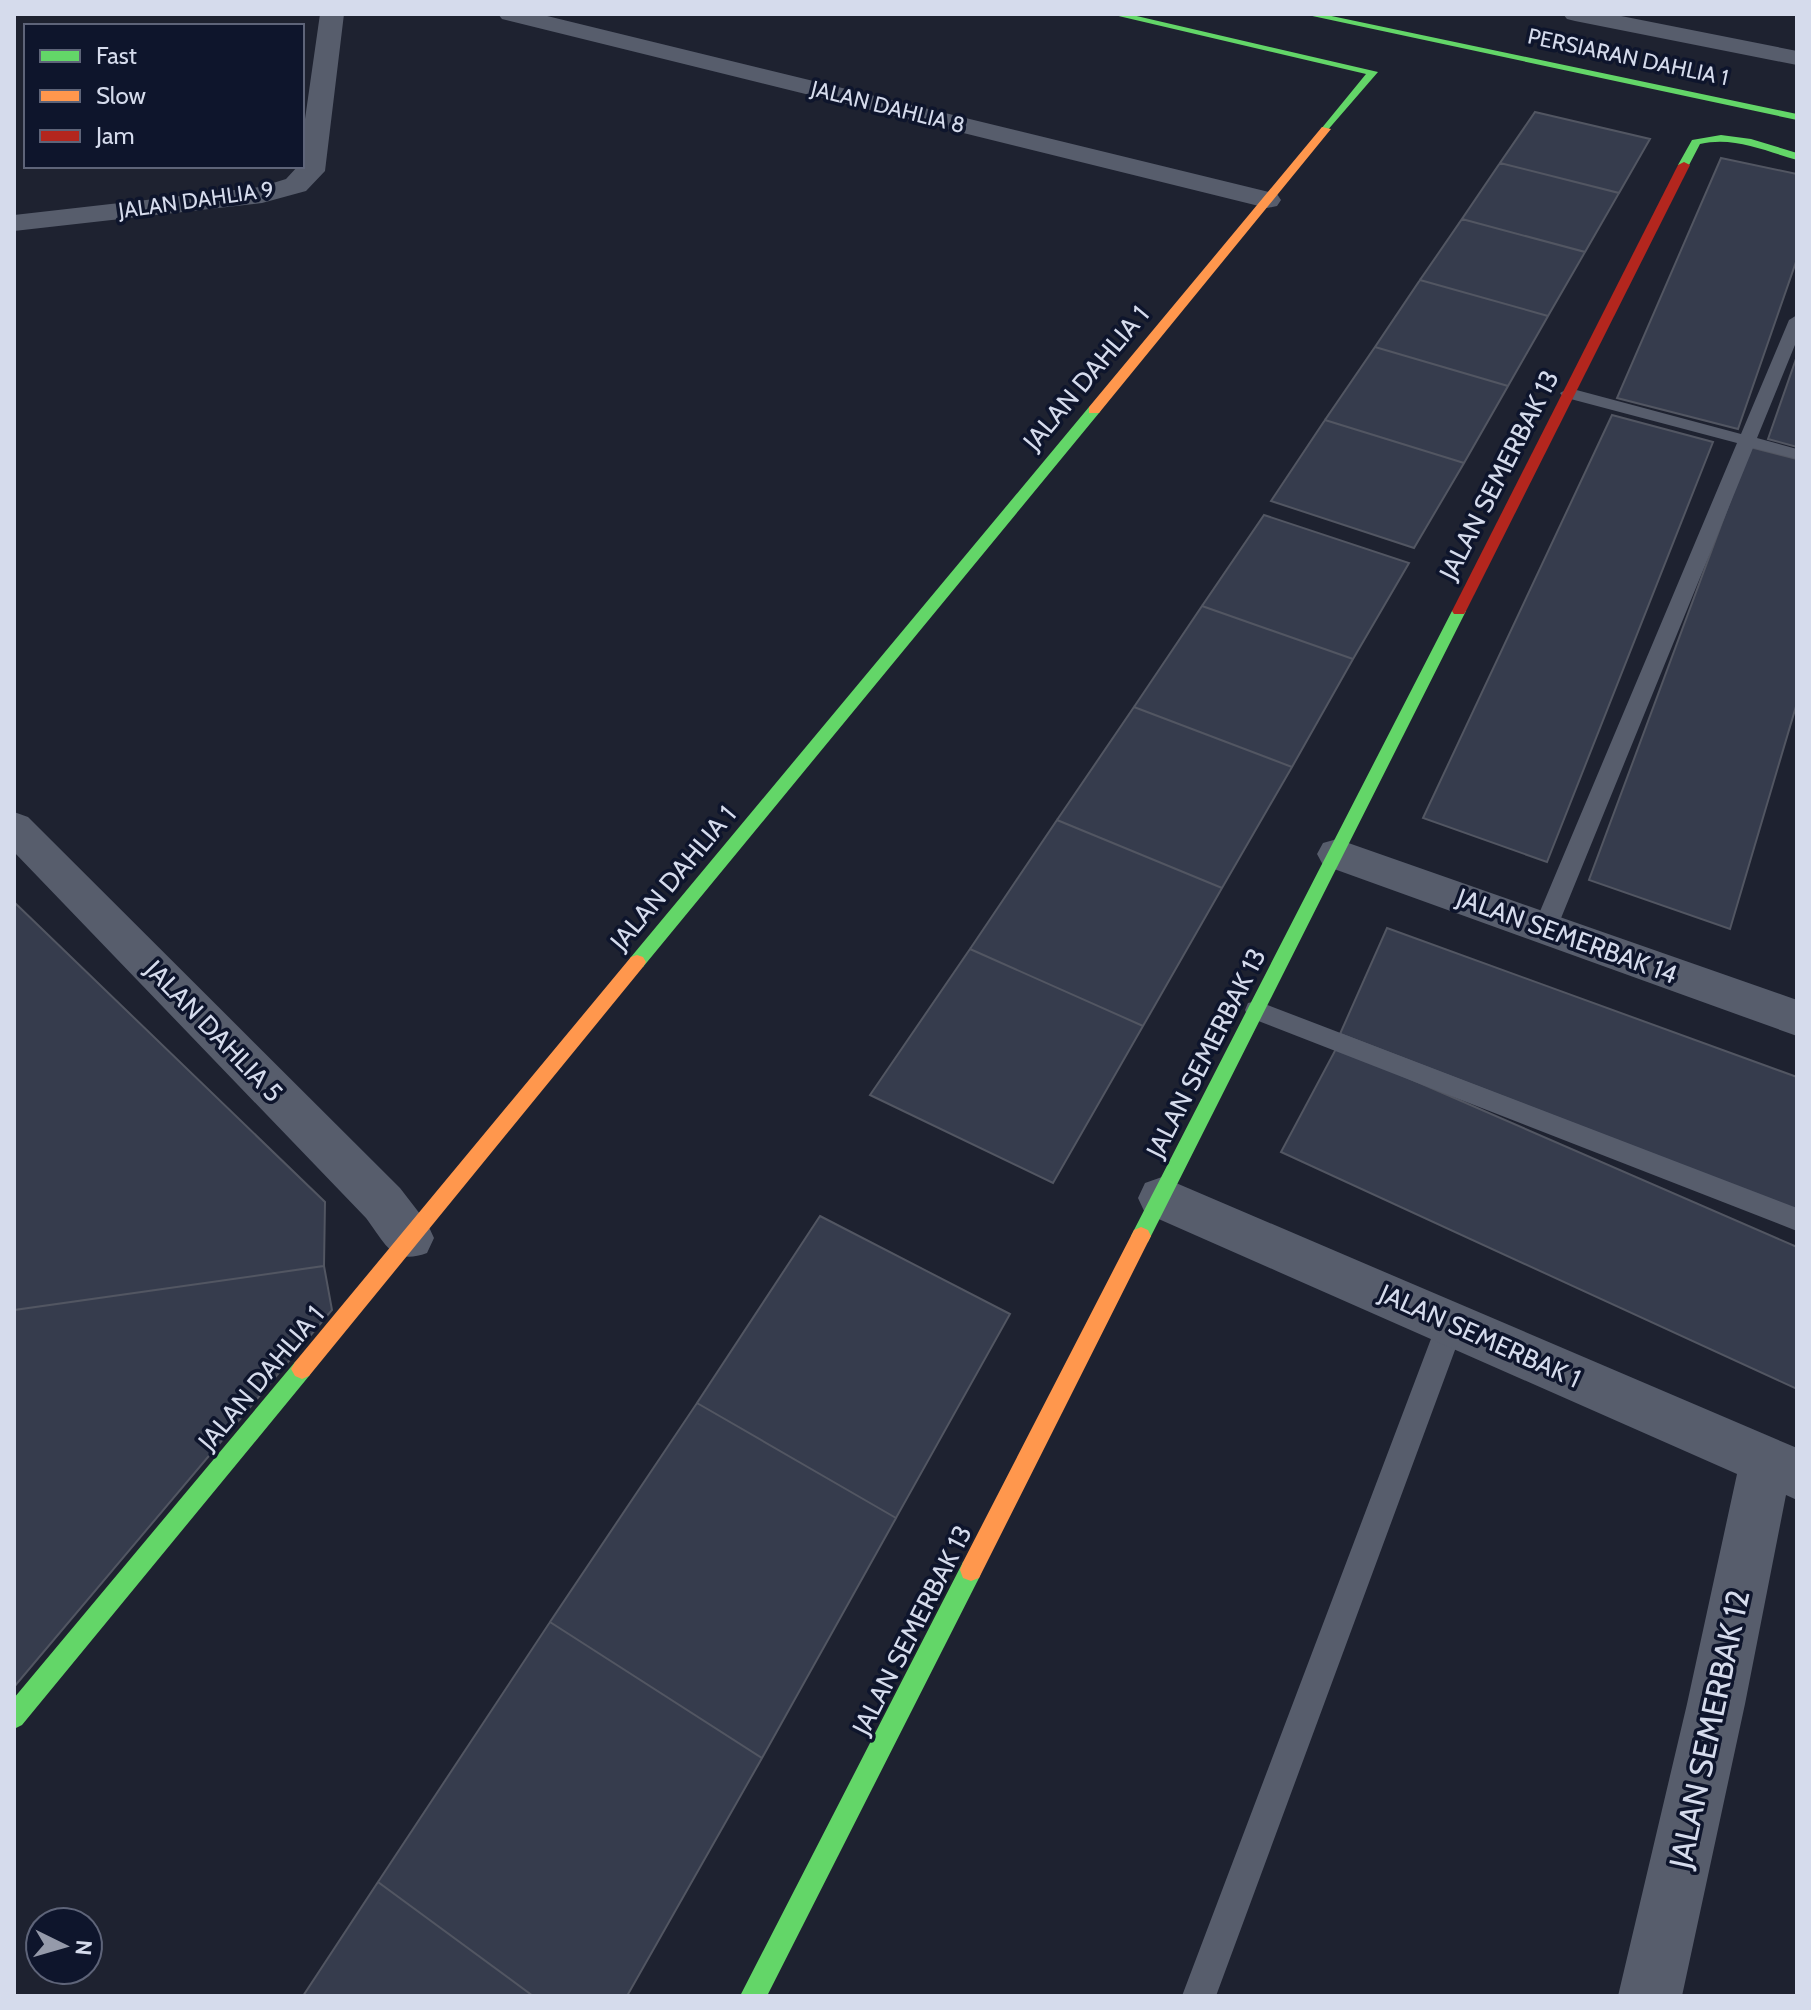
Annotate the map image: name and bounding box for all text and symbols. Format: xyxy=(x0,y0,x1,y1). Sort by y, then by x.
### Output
street label: PERSIARAN DAHLIA 1 xyxy=(1525,23,1731,91)
legend xyxy=(24,24,304,168)
text: Fast xyxy=(96,41,137,70)
street label: JALAN DAHLIA 8 xyxy=(807,75,968,139)
text: Slow xyxy=(96,81,146,110)
text: Jam xyxy=(95,121,134,150)
street label: JALAN DAHLIA 9 xyxy=(116,176,275,224)
street label: JALAN DAHLIA 1 xyxy=(1016,299,1156,458)
street label: JALAN SEMERBAK 13 xyxy=(1432,365,1566,586)
street label: JALAN DAHLIA 1 xyxy=(603,799,743,958)
street label: JALAN SEMERBAK 14 xyxy=(1452,881,1682,991)
street label: JALAN SEMERBAK 13 xyxy=(1139,943,1273,1164)
street label: JALAN DAHLIA 5 xyxy=(138,953,290,1108)
street label: JALAN SEMERBAK 1 xyxy=(1373,1277,1586,1395)
street label: JALAN DAHLIA 1 xyxy=(191,1299,331,1458)
street label: JALAN SEMERBAK 13 xyxy=(845,1520,979,1741)
street label: JALAN SEMERBAK 12 xyxy=(1660,1586,1758,1873)
north arrow xyxy=(24,1906,104,1986)
text: N xyxy=(69,1939,98,1957)

